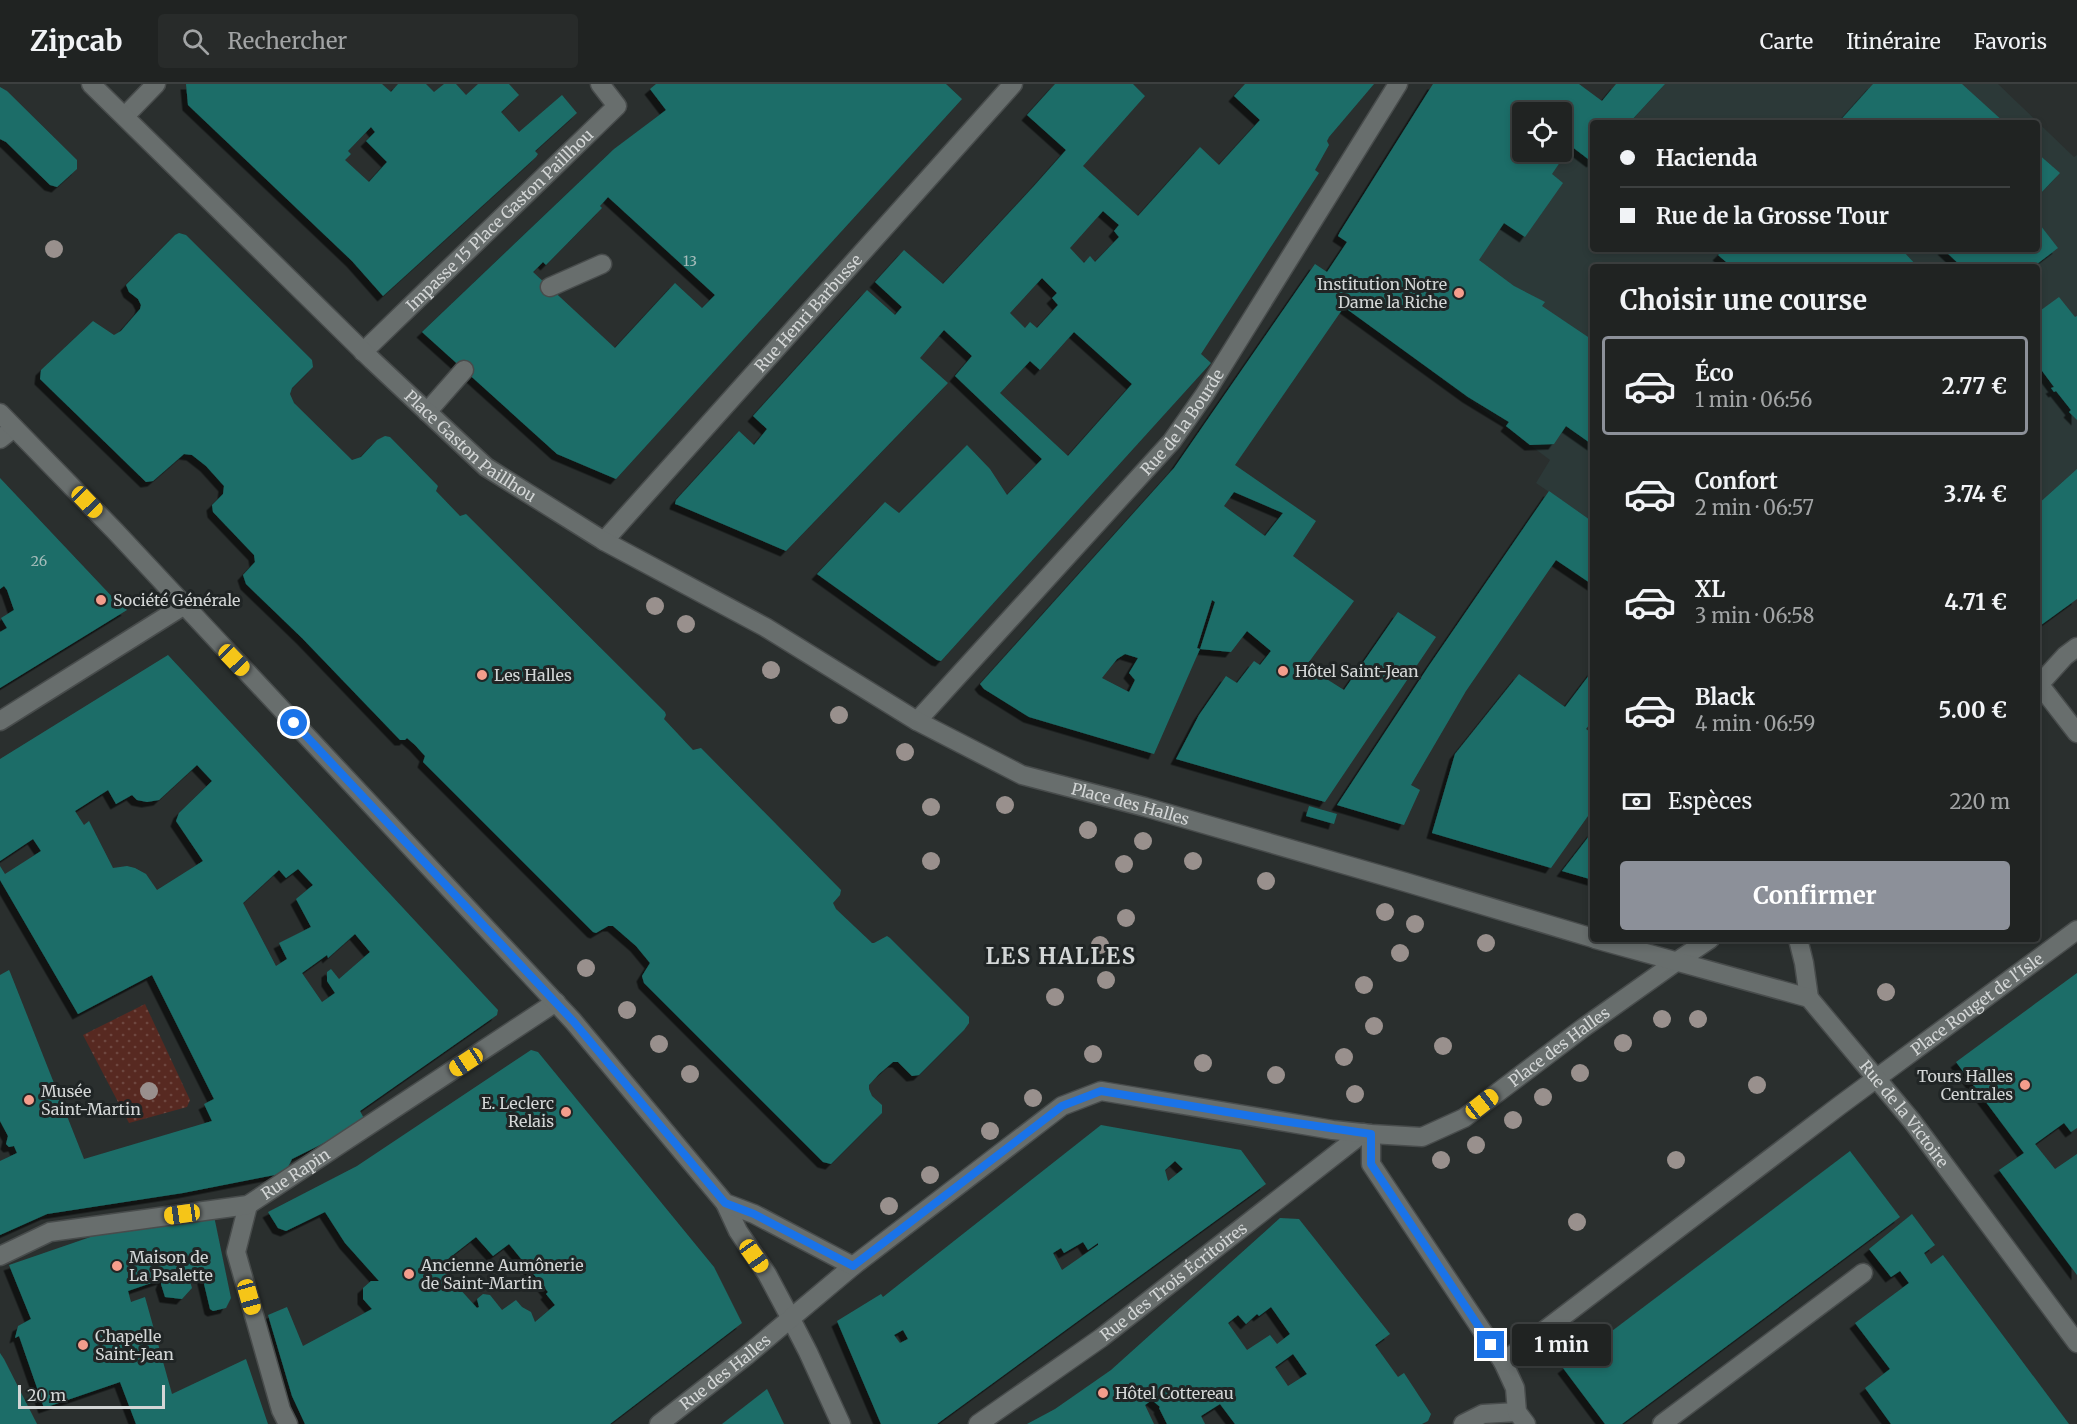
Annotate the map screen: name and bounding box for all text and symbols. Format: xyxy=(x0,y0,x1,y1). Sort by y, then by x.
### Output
search box xyxy=(158,14,578,68)
text: Zipcab xyxy=(30,23,122,59)
icon: search xyxy=(179,25,212,58)
text: Rechercher xyxy=(227,27,347,55)
text: Carte xyxy=(1760,28,1813,55)
text: Itinéraire xyxy=(1846,28,1941,55)
text: Favoris xyxy=(1974,28,2047,55)
map controls xyxy=(1512,102,1572,162)
button: locate xyxy=(1512,102,1572,162)
street label: Impasse 15 Place Gaston Paillhou xyxy=(402,125,597,315)
text: Hacienda xyxy=(1656,144,1758,172)
text: Rue de la Grosse Tour xyxy=(1656,202,1889,230)
street label: Rue Henri Barbusse xyxy=(750,250,866,376)
house number: 13 xyxy=(683,252,697,270)
place label: Institution Notre Dame la Riche xyxy=(1317,274,1447,312)
text: Choisir une course xyxy=(1620,283,1867,317)
marker: Institution Notre Dame la Riche xyxy=(1452,286,1466,300)
icon: car xyxy=(1623,359,1677,413)
text: Éco xyxy=(1695,359,1734,387)
street label: Rue de la Bourde xyxy=(1136,365,1228,479)
text: 2.77 € xyxy=(1942,372,2007,400)
street label: Place Gaston Paillhou xyxy=(400,386,540,506)
text: 1 min · 06:56 xyxy=(1695,387,1812,412)
icon: car xyxy=(1623,467,1677,521)
text: Confort xyxy=(1695,467,1778,495)
text: 3.74 € xyxy=(1944,480,2007,508)
car xyxy=(68,483,106,521)
text: 2 min · 06:57 xyxy=(1695,495,1814,520)
house number: 26 xyxy=(31,552,47,570)
icon: car xyxy=(1623,575,1677,629)
text: XL xyxy=(1695,575,1725,603)
text: 4.71 € xyxy=(1944,588,2007,616)
place label: Société Générale xyxy=(113,590,240,610)
marker: Société Générale xyxy=(94,593,108,607)
text: 3 min · 06:58 xyxy=(1695,603,1814,628)
car xyxy=(215,641,253,679)
place label: Hôtel Saint-Jean xyxy=(1295,661,1419,681)
marker: Hôtel Saint-Jean xyxy=(1276,664,1290,678)
place label: Les Halles xyxy=(494,665,572,685)
marker: Les Halles xyxy=(475,668,489,682)
icon: car xyxy=(1623,683,1677,737)
text: Black xyxy=(1695,683,1755,711)
text: 5.00 € xyxy=(1939,696,2007,724)
route start xyxy=(280,709,307,736)
text: 4 min · 06:59 xyxy=(1695,711,1815,736)
street label: Place des Halles xyxy=(1069,778,1192,829)
icon: cash xyxy=(1620,785,1653,818)
text: Espèces xyxy=(1668,787,1752,815)
text: 220 m xyxy=(1950,789,2010,814)
button: Confirmer xyxy=(1620,861,2010,930)
district label: LES HALLES xyxy=(986,942,1136,970)
street label: Place Rouget de l'Isle xyxy=(1907,948,2047,1059)
street label: Place des Halles xyxy=(1504,1002,1614,1091)
car xyxy=(446,1045,486,1079)
street label: Rue de la Victoire xyxy=(1855,1056,1953,1171)
place label: Tours Halles Centrales xyxy=(1917,1066,2013,1104)
marker: Tours Halles Centrales xyxy=(2018,1078,2032,1092)
place label: Musée Saint-Martin xyxy=(41,1081,141,1119)
car xyxy=(1462,1086,1502,1122)
marker: Musée Saint-Martin xyxy=(22,1093,36,1107)
place label: E. Leclerc Relais xyxy=(481,1093,554,1131)
marker: E. Leclerc Relais xyxy=(559,1105,573,1119)
street label: Rue Rapin xyxy=(257,1144,334,1204)
car xyxy=(163,1203,201,1225)
street label: Rue des Trois Écritoires xyxy=(1096,1218,1251,1345)
car xyxy=(736,1236,772,1276)
place label: Maison de La Psalette xyxy=(129,1247,213,1285)
place label: Ancienne Aumônerie de Saint-Martin xyxy=(420,1255,584,1293)
marker: Maison de La Psalette xyxy=(110,1259,124,1273)
marker: Ancienne Aumônerie de Saint-Martin xyxy=(402,1267,416,1281)
car xyxy=(235,1277,263,1317)
callout: 1 min xyxy=(1512,1324,1611,1366)
place label: Chapelle Saint-Jean xyxy=(95,1326,174,1364)
street label: Rue des Halles xyxy=(675,1330,775,1414)
route end xyxy=(1477,1331,1504,1358)
text: 1 min xyxy=(1534,1332,1589,1357)
marker: Chapelle Saint-Jean xyxy=(76,1338,90,1352)
scale bar xyxy=(18,1382,165,1410)
place label: Hôtel Cottereau xyxy=(1115,1383,1234,1403)
text: 20 m xyxy=(27,1385,66,1405)
marker: Hôtel Cottereau xyxy=(1096,1386,1110,1400)

